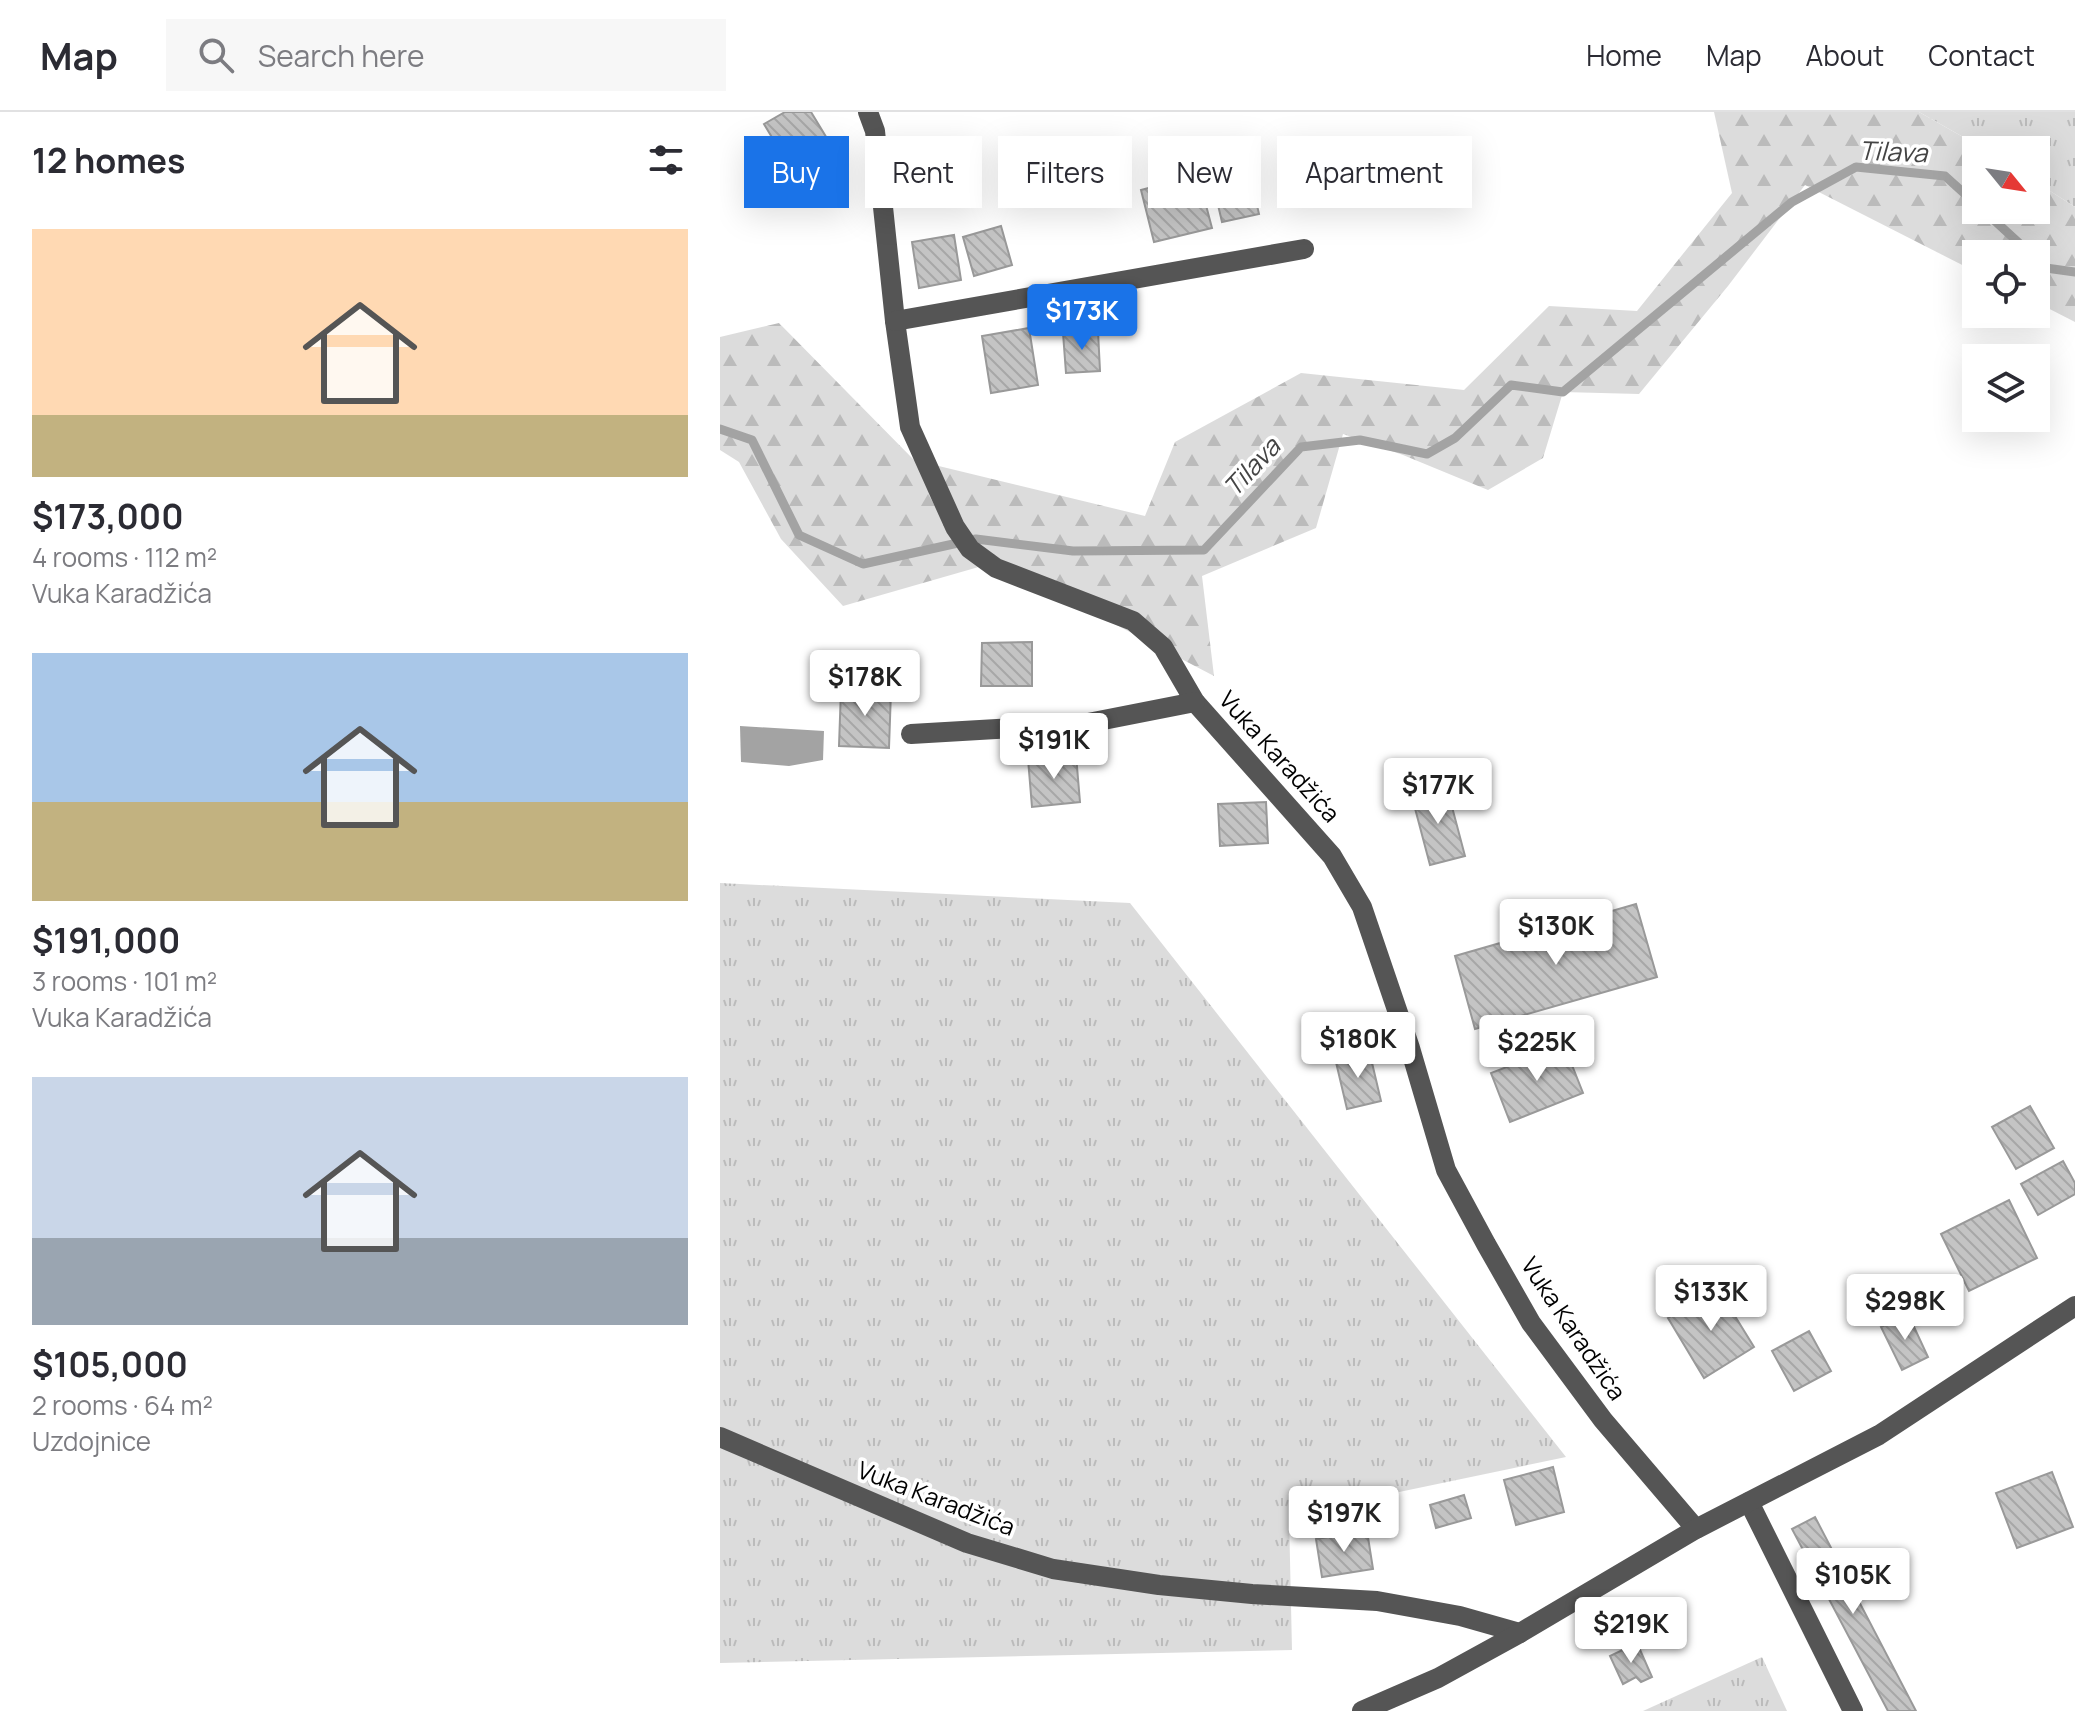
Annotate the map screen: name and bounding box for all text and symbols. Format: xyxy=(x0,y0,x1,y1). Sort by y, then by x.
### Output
search box xyxy=(166,19,726,91)
text: Map xyxy=(40,29,118,81)
icon: search xyxy=(194,33,238,77)
text: Search here xyxy=(258,35,425,76)
text: Home xyxy=(1586,36,1662,74)
text: Map xyxy=(1706,36,1762,74)
text: About xyxy=(1806,36,1884,74)
text: Contact xyxy=(1928,36,2035,74)
water label: Tilava xyxy=(1858,132,1929,170)
chip: Buy xyxy=(744,136,849,208)
chip: Rent xyxy=(865,136,982,208)
chip: Filters xyxy=(998,136,1132,208)
chip: New xyxy=(1148,136,1261,208)
chip: Apartment xyxy=(1277,136,1472,208)
north arrow xyxy=(1962,136,2050,224)
map controls xyxy=(1962,136,2050,432)
text: 12 homes xyxy=(32,137,185,183)
icon: filters xyxy=(644,138,688,182)
button: locate xyxy=(1962,240,2050,328)
icon: home xyxy=(288,281,432,425)
pin: $173K xyxy=(1026,284,1138,352)
text: $173K xyxy=(1045,292,1119,328)
button: layers xyxy=(1962,344,2050,432)
water label: Tilava xyxy=(1215,428,1289,504)
text: $173,000 xyxy=(32,493,184,539)
text: 4 rooms · 112 m² xyxy=(32,539,217,575)
text: Vuka Karadžića xyxy=(32,575,212,611)
pin: $178K xyxy=(809,650,921,718)
text: $178K xyxy=(828,658,902,694)
street label: Vuka Karadžića xyxy=(1212,683,1348,829)
icon: home xyxy=(288,705,432,849)
pin: $191K xyxy=(998,713,1110,781)
text: $191K xyxy=(1018,721,1090,757)
pin: $177K xyxy=(1382,758,1494,826)
text: $177K xyxy=(1402,766,1474,802)
pin: $130K xyxy=(1500,899,1612,967)
text: $130K xyxy=(1518,907,1594,943)
text: $191,000 xyxy=(32,917,180,963)
text: 3 rooms · 101 m² xyxy=(32,963,217,999)
text: Vuka Karadžića xyxy=(32,999,212,1035)
pin: $180K xyxy=(1302,1012,1414,1080)
pin: $225K xyxy=(1481,1015,1593,1083)
text: $180K xyxy=(1319,1020,1397,1056)
text: $225K xyxy=(1497,1023,1577,1059)
icon: home xyxy=(288,1129,432,1273)
street label: Vuka Karadžića xyxy=(1514,1250,1634,1406)
pin: $133K xyxy=(1655,1265,1767,1333)
text: $133K xyxy=(1674,1273,1748,1309)
pin: $298K xyxy=(1849,1274,1961,1342)
text: $298K xyxy=(1865,1282,1945,1318)
text: $105,000 xyxy=(32,1341,188,1387)
text: 2 rooms · 64 m² xyxy=(32,1387,213,1423)
text: Uzdojnice xyxy=(32,1423,151,1459)
street label: Vuka Karadžića xyxy=(853,1452,1020,1543)
pin: $197K xyxy=(1288,1486,1400,1554)
text: $197K xyxy=(1307,1494,1381,1530)
pin: $105K xyxy=(1797,1548,1909,1616)
text: $105K xyxy=(1815,1556,1891,1592)
pin: $219K xyxy=(1575,1597,1687,1665)
text: $219K xyxy=(1593,1605,1669,1641)

